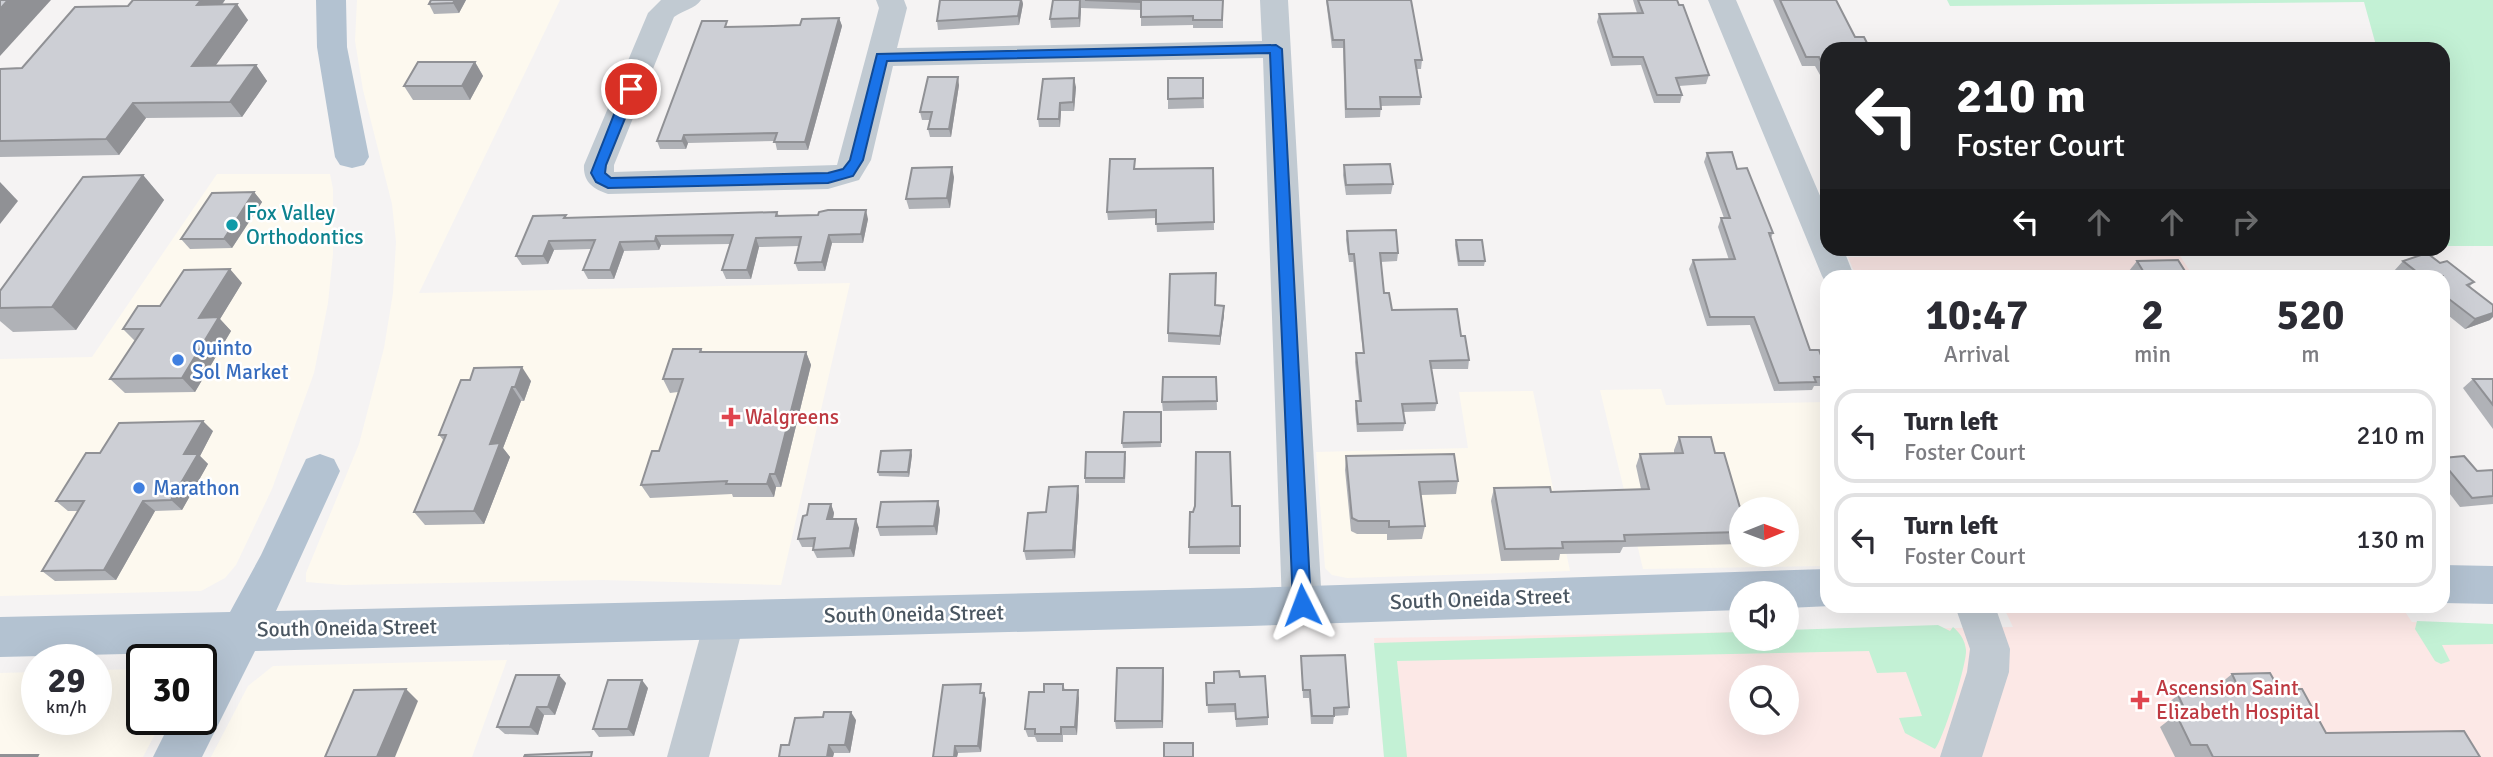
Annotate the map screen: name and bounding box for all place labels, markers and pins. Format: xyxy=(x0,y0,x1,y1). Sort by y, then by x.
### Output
pin xyxy=(601,59,661,119)
place label: Fox Valley Orthodontics xyxy=(246,200,363,250)
marker: Fox Valley Orthodontics xyxy=(224,217,240,233)
place label: Quinto Sol Market xyxy=(192,335,289,385)
marker: Quinto Sol Market xyxy=(170,352,186,368)
place label: Walgreens xyxy=(745,404,839,430)
marker: Walgreens xyxy=(723,409,739,425)
place label: Marathon xyxy=(153,475,240,501)
marker: Marathon xyxy=(131,480,147,496)
place label: Ascension Saint Elizabeth Hospital xyxy=(2156,675,2320,725)
marker: Ascension Saint Elizabeth Hospital xyxy=(2130,690,2150,710)

